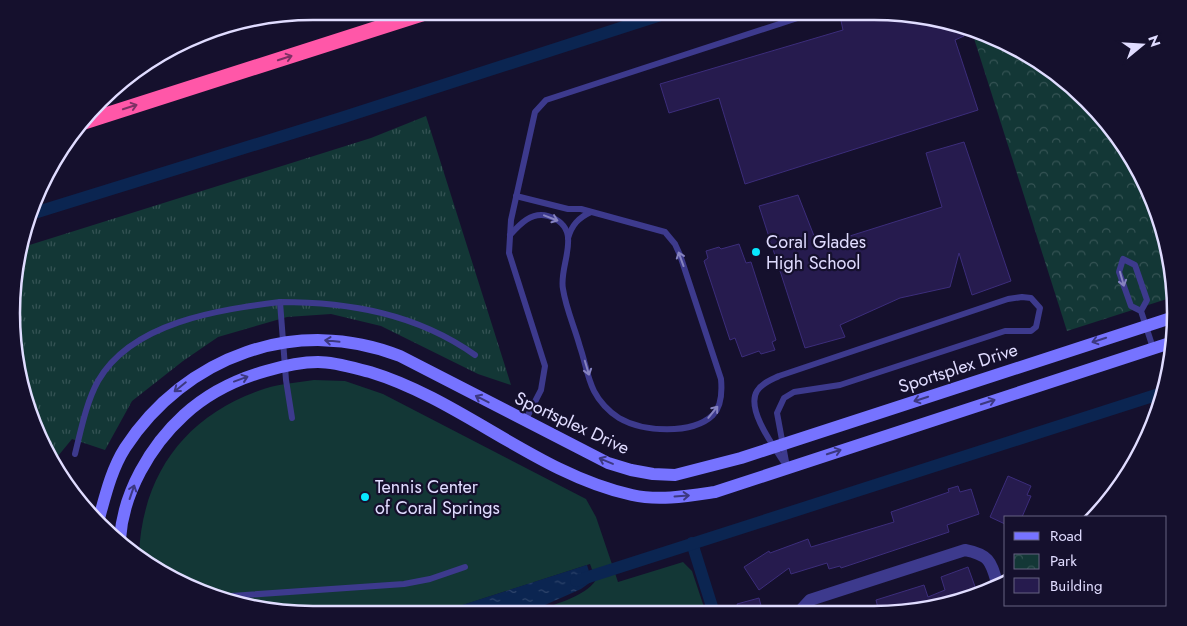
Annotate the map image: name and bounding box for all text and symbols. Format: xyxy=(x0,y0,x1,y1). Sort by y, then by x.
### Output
north arrow xyxy=(1117,20,1167,70)
text: N xyxy=(1143,33,1166,49)
one-way arrow xyxy=(277,53,293,62)
one-way arrow xyxy=(122,102,138,112)
one-way arrow xyxy=(543,214,558,223)
place label: Coral Glades High School xyxy=(766,229,866,276)
marker: Coral Glades High School xyxy=(750,246,762,258)
one-way arrow xyxy=(676,252,685,267)
one-way arrow xyxy=(1117,271,1127,287)
one-way arrow xyxy=(324,336,340,346)
street label: Sportsplex Drive xyxy=(895,336,1021,400)
one-way arrow xyxy=(1092,336,1108,346)
one-way arrow xyxy=(582,359,592,375)
one-way arrow xyxy=(232,374,248,383)
one-way arrow xyxy=(174,382,187,393)
street label: Sportsplex Drive xyxy=(510,385,634,461)
one-way arrow xyxy=(475,394,490,403)
one-way arrow xyxy=(913,394,929,404)
one-way arrow xyxy=(980,396,996,406)
one-way arrow xyxy=(707,406,718,419)
one-way arrow xyxy=(825,447,841,456)
one-way arrow xyxy=(599,456,614,465)
place label: Tennis Center of Coral Springs xyxy=(375,474,500,521)
one-way arrow xyxy=(127,485,137,501)
marker: Tennis Center of Coral Springs xyxy=(359,491,371,503)
one-way arrow xyxy=(674,492,690,501)
legend xyxy=(1004,516,1167,606)
text: Road xyxy=(1050,525,1082,547)
text: Park xyxy=(1050,550,1077,572)
text: Building xyxy=(1050,575,1102,597)

